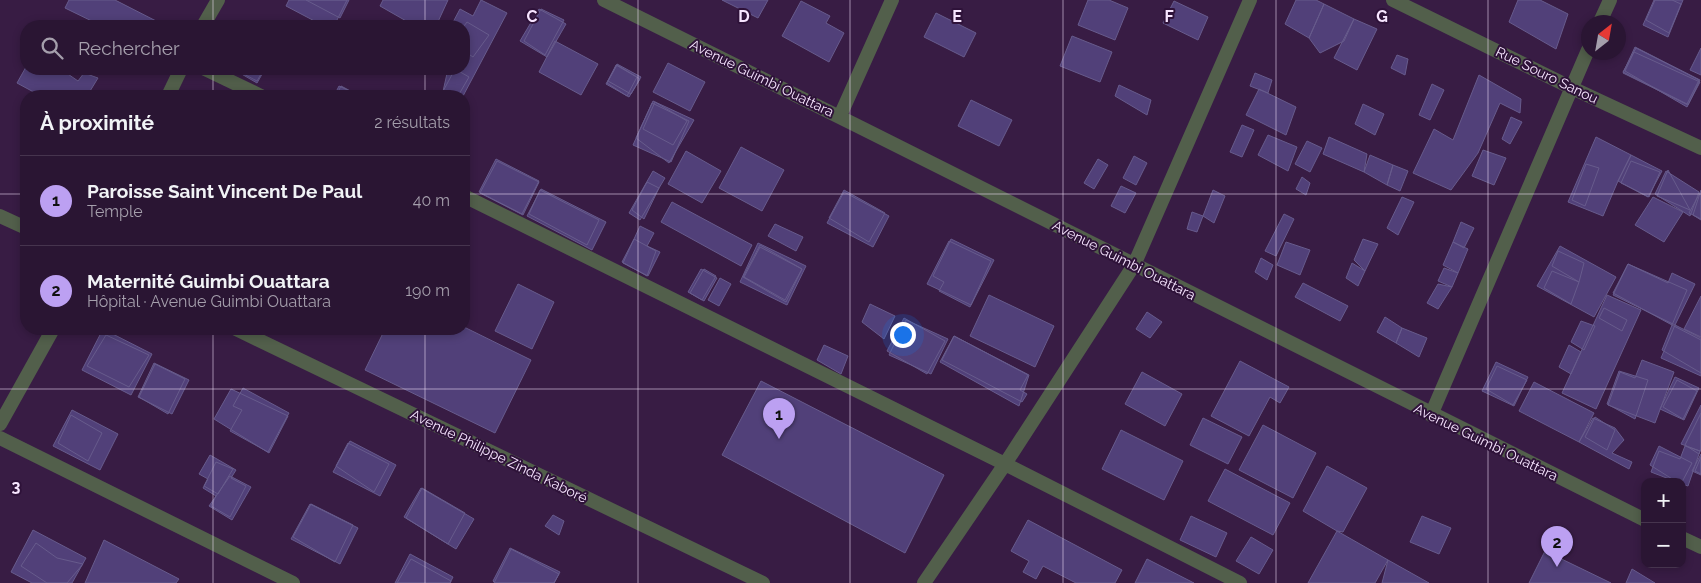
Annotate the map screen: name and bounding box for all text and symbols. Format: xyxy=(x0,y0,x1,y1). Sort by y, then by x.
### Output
text: C xyxy=(527,7,538,26)
text: D xyxy=(738,7,750,26)
text: E xyxy=(952,7,962,26)
text: F xyxy=(1164,7,1174,26)
text: G xyxy=(1376,7,1388,26)
north arrow xyxy=(1581,15,1626,60)
search box xyxy=(20,20,470,75)
icon: search xyxy=(38,34,66,62)
street label: Avenue Guimbi Ouattara xyxy=(687,36,837,120)
text: Rechercher xyxy=(78,37,180,59)
street label: Rue Souro Sanou xyxy=(1493,43,1601,107)
text: À proximité xyxy=(40,110,154,135)
text: 2 résultats xyxy=(374,113,450,132)
text: Paroisse Saint Vincent De Paul xyxy=(87,180,362,202)
text: 1 xyxy=(52,191,60,210)
text: 40 m xyxy=(413,191,450,210)
text: Temple xyxy=(87,202,143,221)
street label: Avenue Guimbi Ouattara xyxy=(1050,217,1198,303)
text: Maternité Guimbi Ouattara xyxy=(87,270,330,292)
text: 2 xyxy=(51,281,61,300)
text: 190 m xyxy=(405,281,450,300)
text: Hôpital · Avenue Guimbi Ouattara xyxy=(87,292,331,311)
your location xyxy=(890,322,916,348)
pin: 1 xyxy=(763,398,795,439)
street label: Avenue Guimbi Ouattara xyxy=(1411,400,1561,484)
street label: Avenue Philippe Zinda Kaboré xyxy=(408,406,590,506)
text: 3 xyxy=(12,477,21,496)
map controls xyxy=(1641,478,1686,568)
button: + xyxy=(1641,478,1686,523)
button: − xyxy=(1641,523,1686,568)
pin: 2 xyxy=(1541,526,1573,567)

